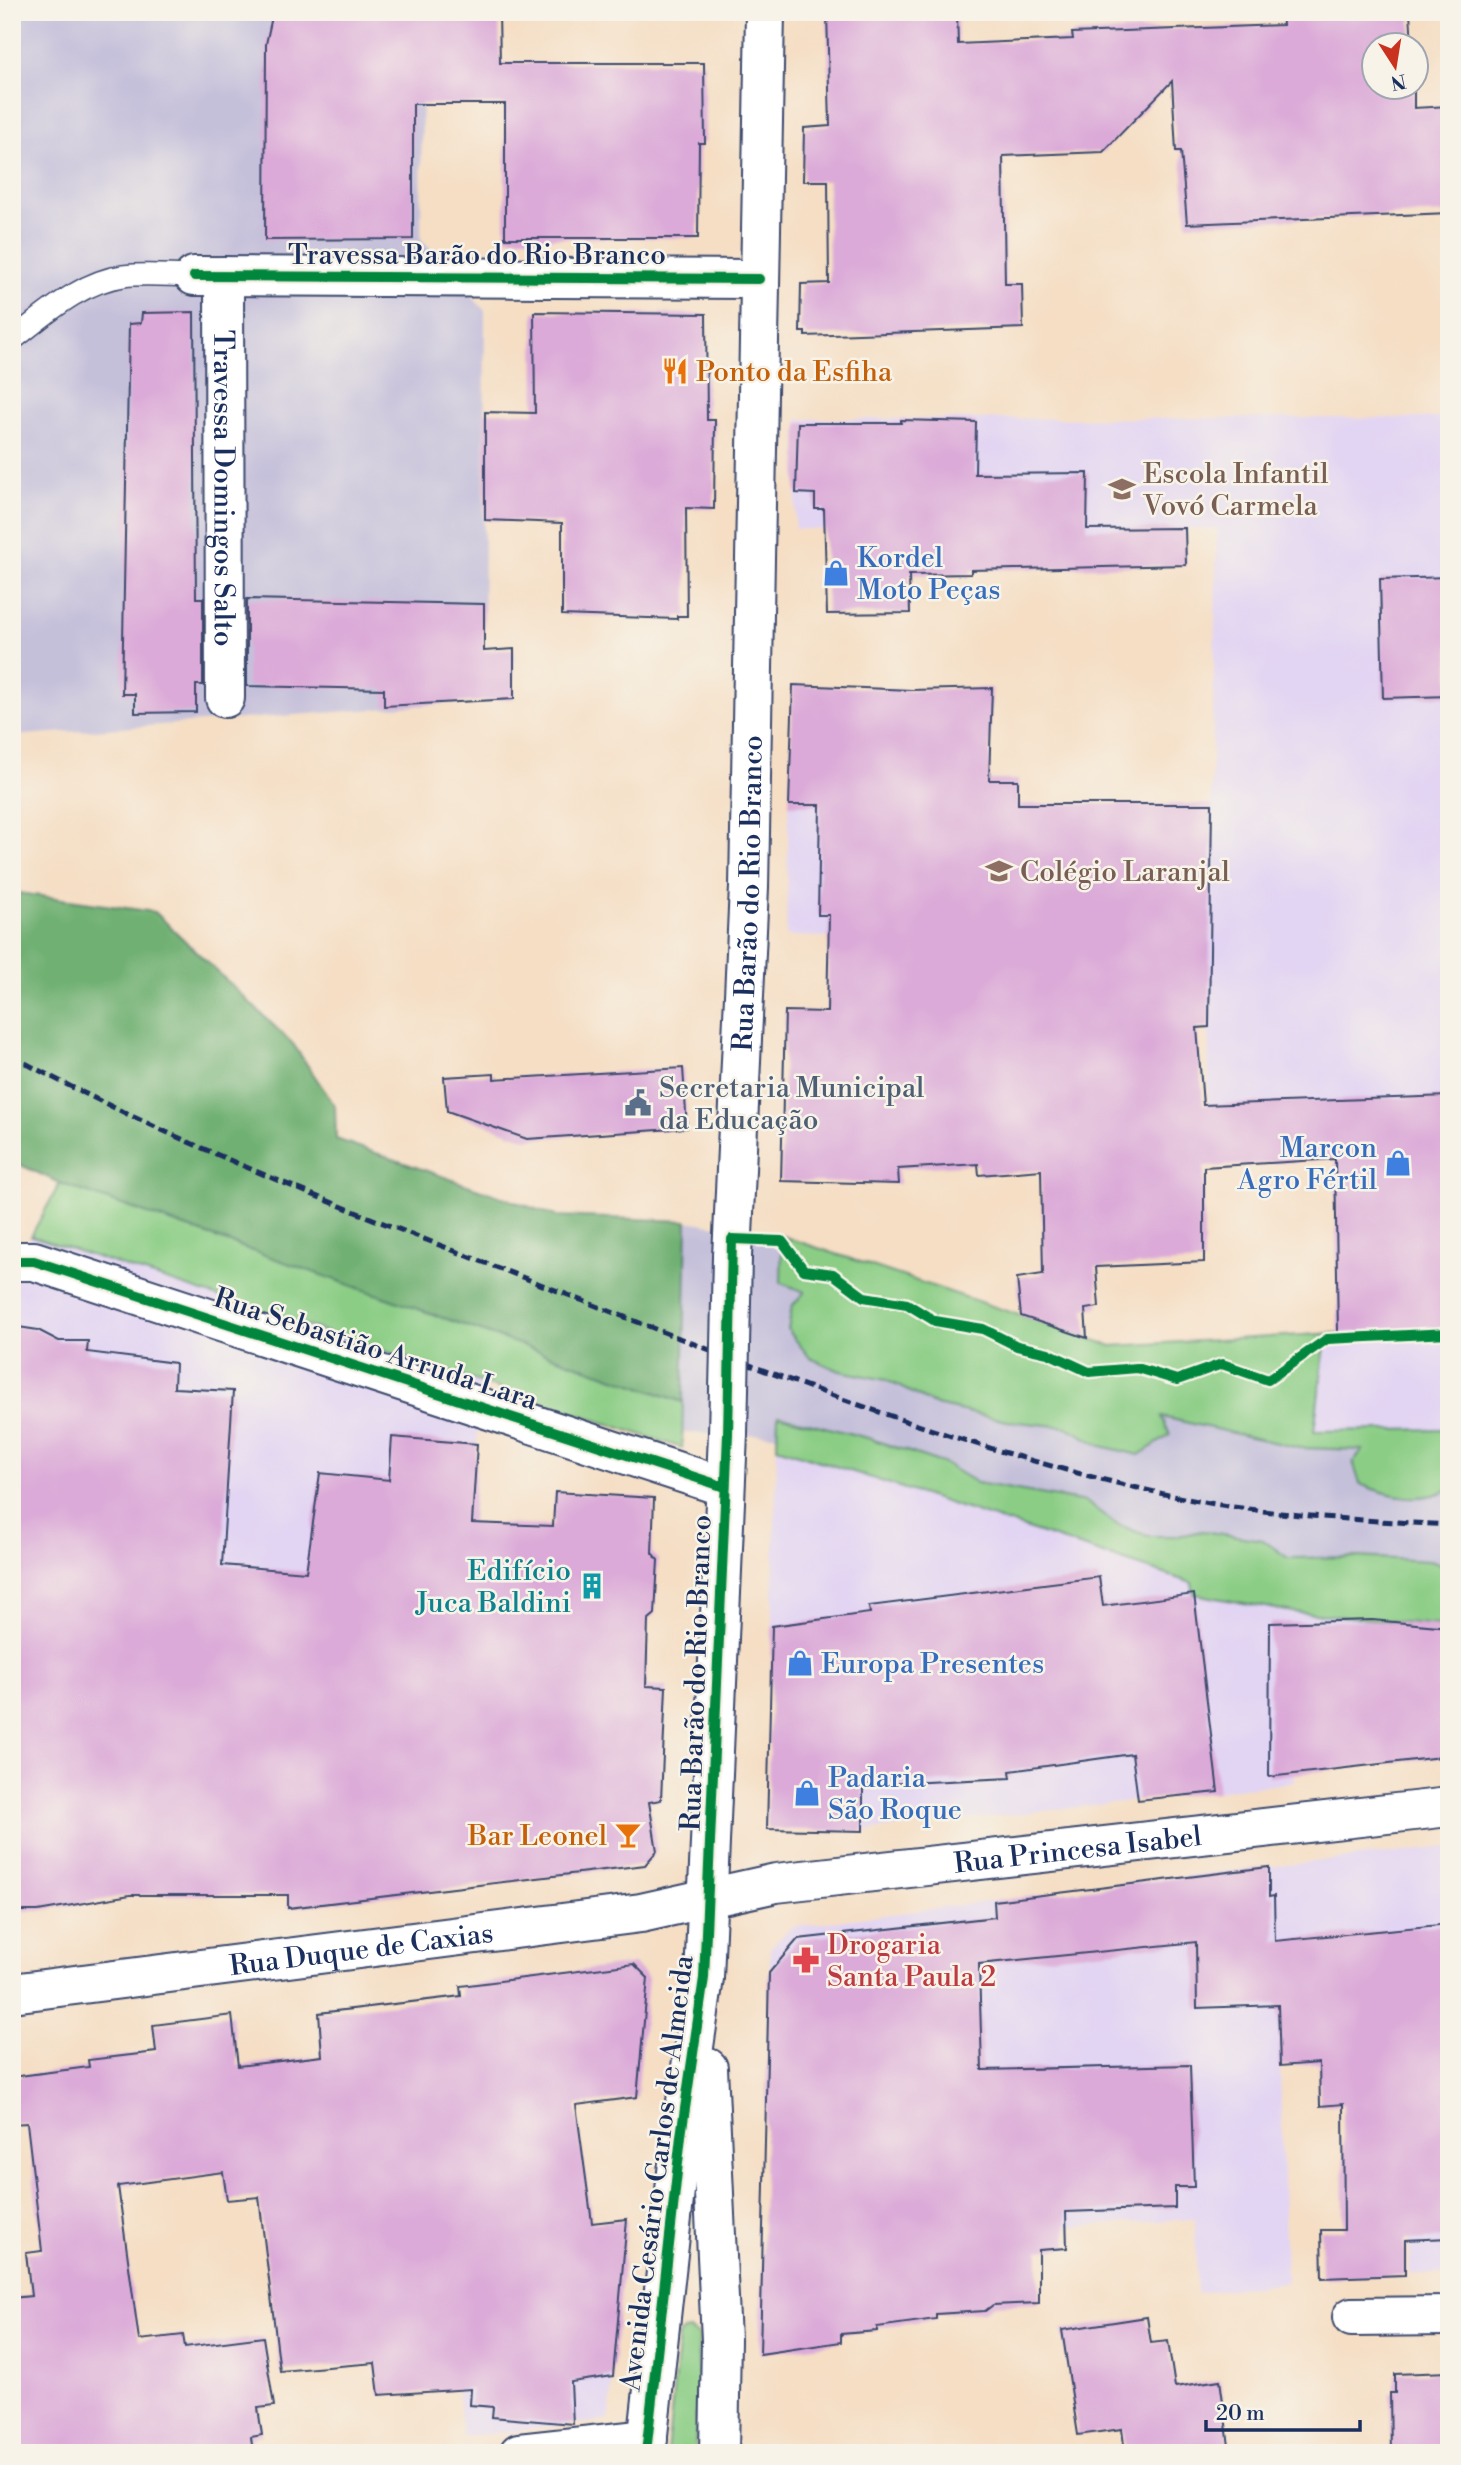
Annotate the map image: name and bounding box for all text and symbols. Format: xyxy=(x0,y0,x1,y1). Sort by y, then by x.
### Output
north arrow xyxy=(1360,32,1430,102)
text: N xyxy=(1388,68,1408,95)
street label: Travessa Barão do Rio Branco xyxy=(288,238,666,273)
street label: Travessa Domingos Salto xyxy=(205,330,241,646)
place label: Ponto da Esfiha xyxy=(696,355,893,390)
restaurant icon: Ponto da Esfiha xyxy=(660,356,690,386)
place label: Escola Infantil Vovó Carmela xyxy=(1142,457,1328,524)
school or university icon: Escola Infantil Vovó Carmela xyxy=(1107,474,1137,504)
place label: Kordel Moto Peças xyxy=(857,541,1000,608)
shop icon: Kordel Moto Peças xyxy=(821,558,851,588)
street label: Rua Barão do Rio Branco xyxy=(725,735,771,1053)
place label: Colégio Laranjal xyxy=(1020,855,1230,890)
school or university icon: Colégio Laranjal xyxy=(984,856,1014,886)
place label: Secretaria Municipal da Educação xyxy=(659,1071,924,1138)
public building icon: Secretaria Municipal da Educação xyxy=(623,1088,653,1118)
place label: Marcon Agro Fértil xyxy=(1237,1131,1377,1198)
shop icon: Marcon Agro Fértil xyxy=(1383,1148,1413,1178)
street label: Rua Sebastião Arruda Lara xyxy=(209,1281,543,1419)
street label: Rua Barão do Rio Branco xyxy=(673,1514,720,1832)
place label: Edifício Juca Baldini xyxy=(415,1554,571,1621)
building icon: Edifício Juca Baldini xyxy=(577,1571,607,1601)
place label: Europa Presentes xyxy=(821,1647,1044,1682)
shop icon: Europa Presentes xyxy=(785,1648,815,1678)
place label: Padaria São Roque xyxy=(828,1761,962,1828)
shop icon: Padaria São Roque xyxy=(792,1778,822,1808)
place label: Bar Leonel xyxy=(467,1819,607,1854)
street label: Rua Princesa Isabel xyxy=(952,1819,1204,1882)
bar icon: Bar Leonel xyxy=(613,1820,643,1850)
street label: Rua Duque de Caxias xyxy=(228,1916,495,1984)
place label: Drogaria Santa Paula 2 xyxy=(827,1928,996,1995)
pharmacy icon: Drogaria Santa Paula 2 xyxy=(791,1945,821,1975)
street label: Avenida Cesário Carlos de Almeida xyxy=(613,1952,702,2394)
scale bar xyxy=(1206,2388,1360,2432)
text: 20 m xyxy=(1216,2401,1265,2427)

